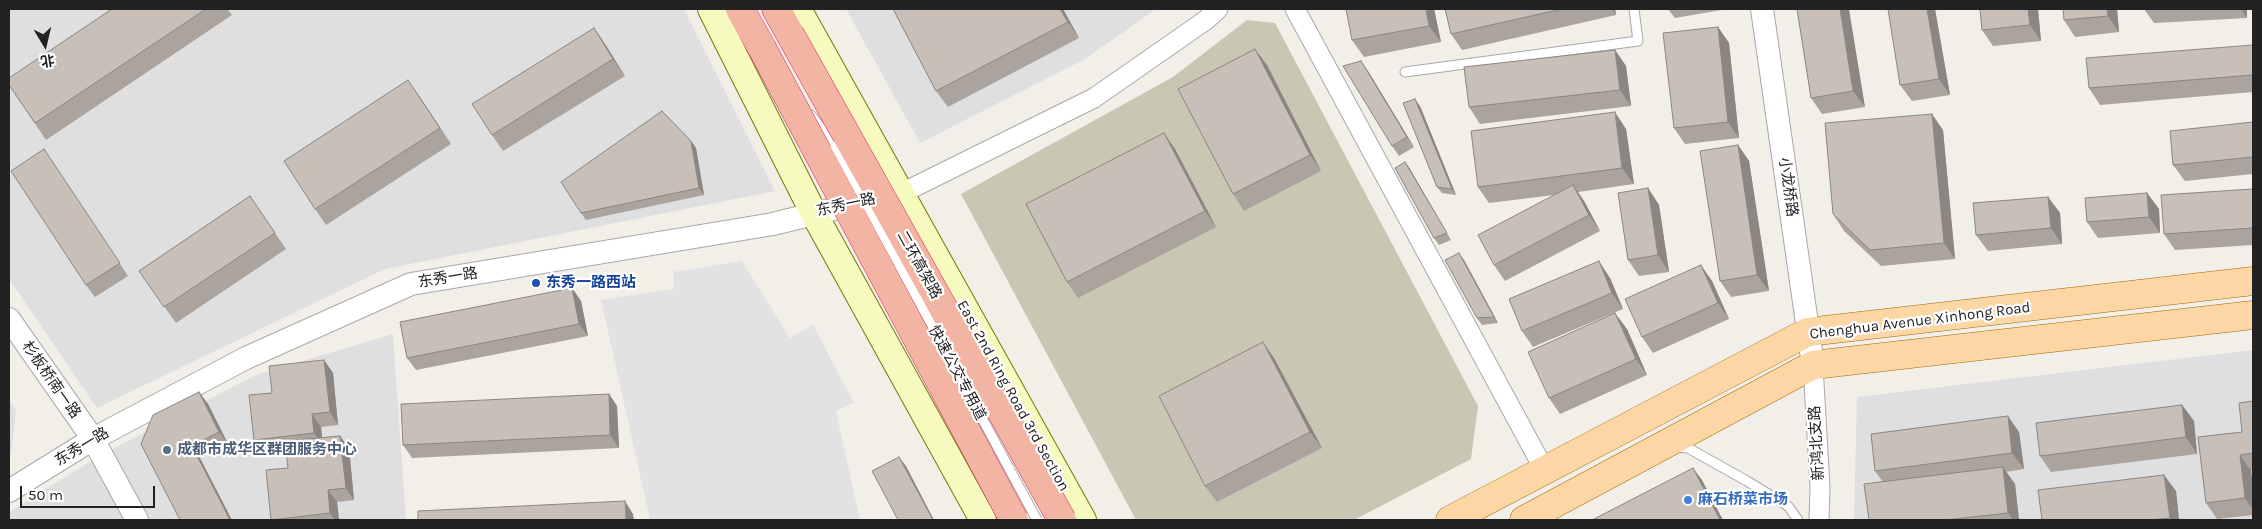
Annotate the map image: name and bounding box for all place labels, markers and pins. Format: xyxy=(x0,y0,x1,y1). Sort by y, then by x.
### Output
place label: 东秀一路西站 xyxy=(546,274,636,292)
marker: 东秀一路西站 xyxy=(530,277,542,289)
place label: 成都市成华区群团服务中心 xyxy=(177,441,357,459)
marker: 成都市成华区群团服务中心 xyxy=(161,444,173,456)
place label: 麻石桥菜市场 xyxy=(1698,491,1788,509)
marker: 麻石桥菜市场 xyxy=(1682,494,1694,506)

